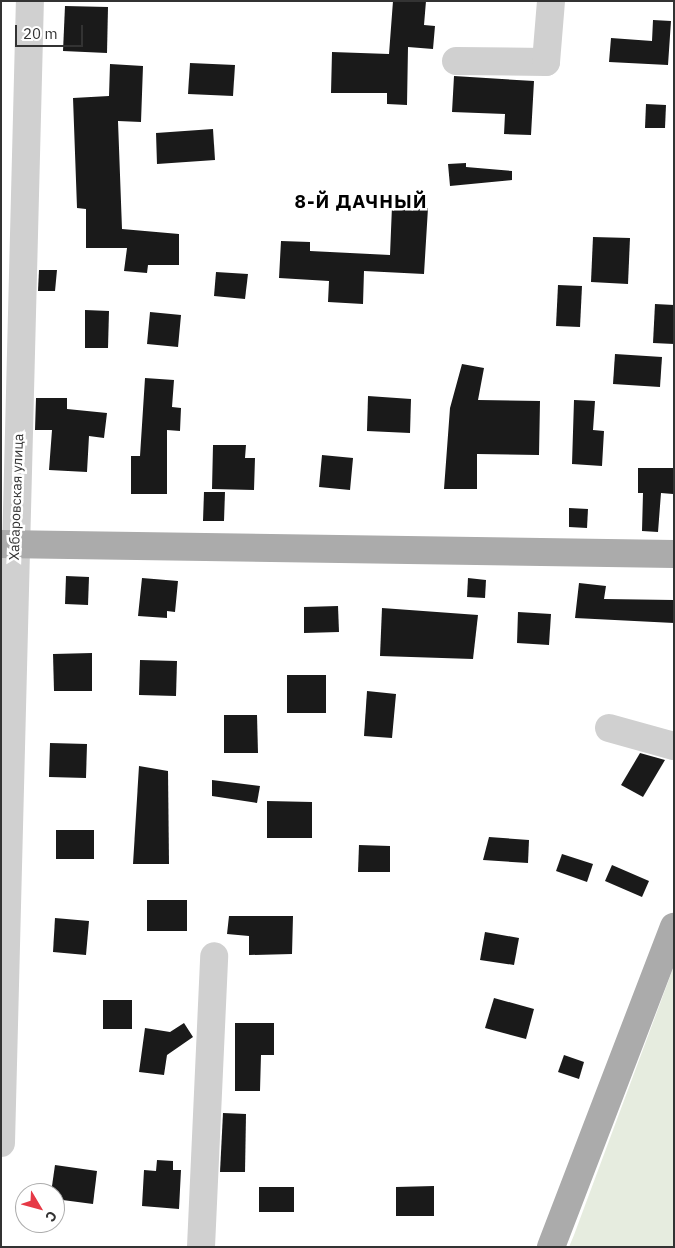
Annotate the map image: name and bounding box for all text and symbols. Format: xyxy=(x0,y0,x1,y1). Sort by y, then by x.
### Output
scale bar xyxy=(18,15,85,47)
text: 20 m xyxy=(23,24,58,43)
district label: 8-Й ДАЧНЫЙ xyxy=(293,191,429,213)
street label: Хабаровская улица xyxy=(5,433,27,561)
north arrow xyxy=(15,1183,65,1233)
text: С xyxy=(41,1207,61,1225)

